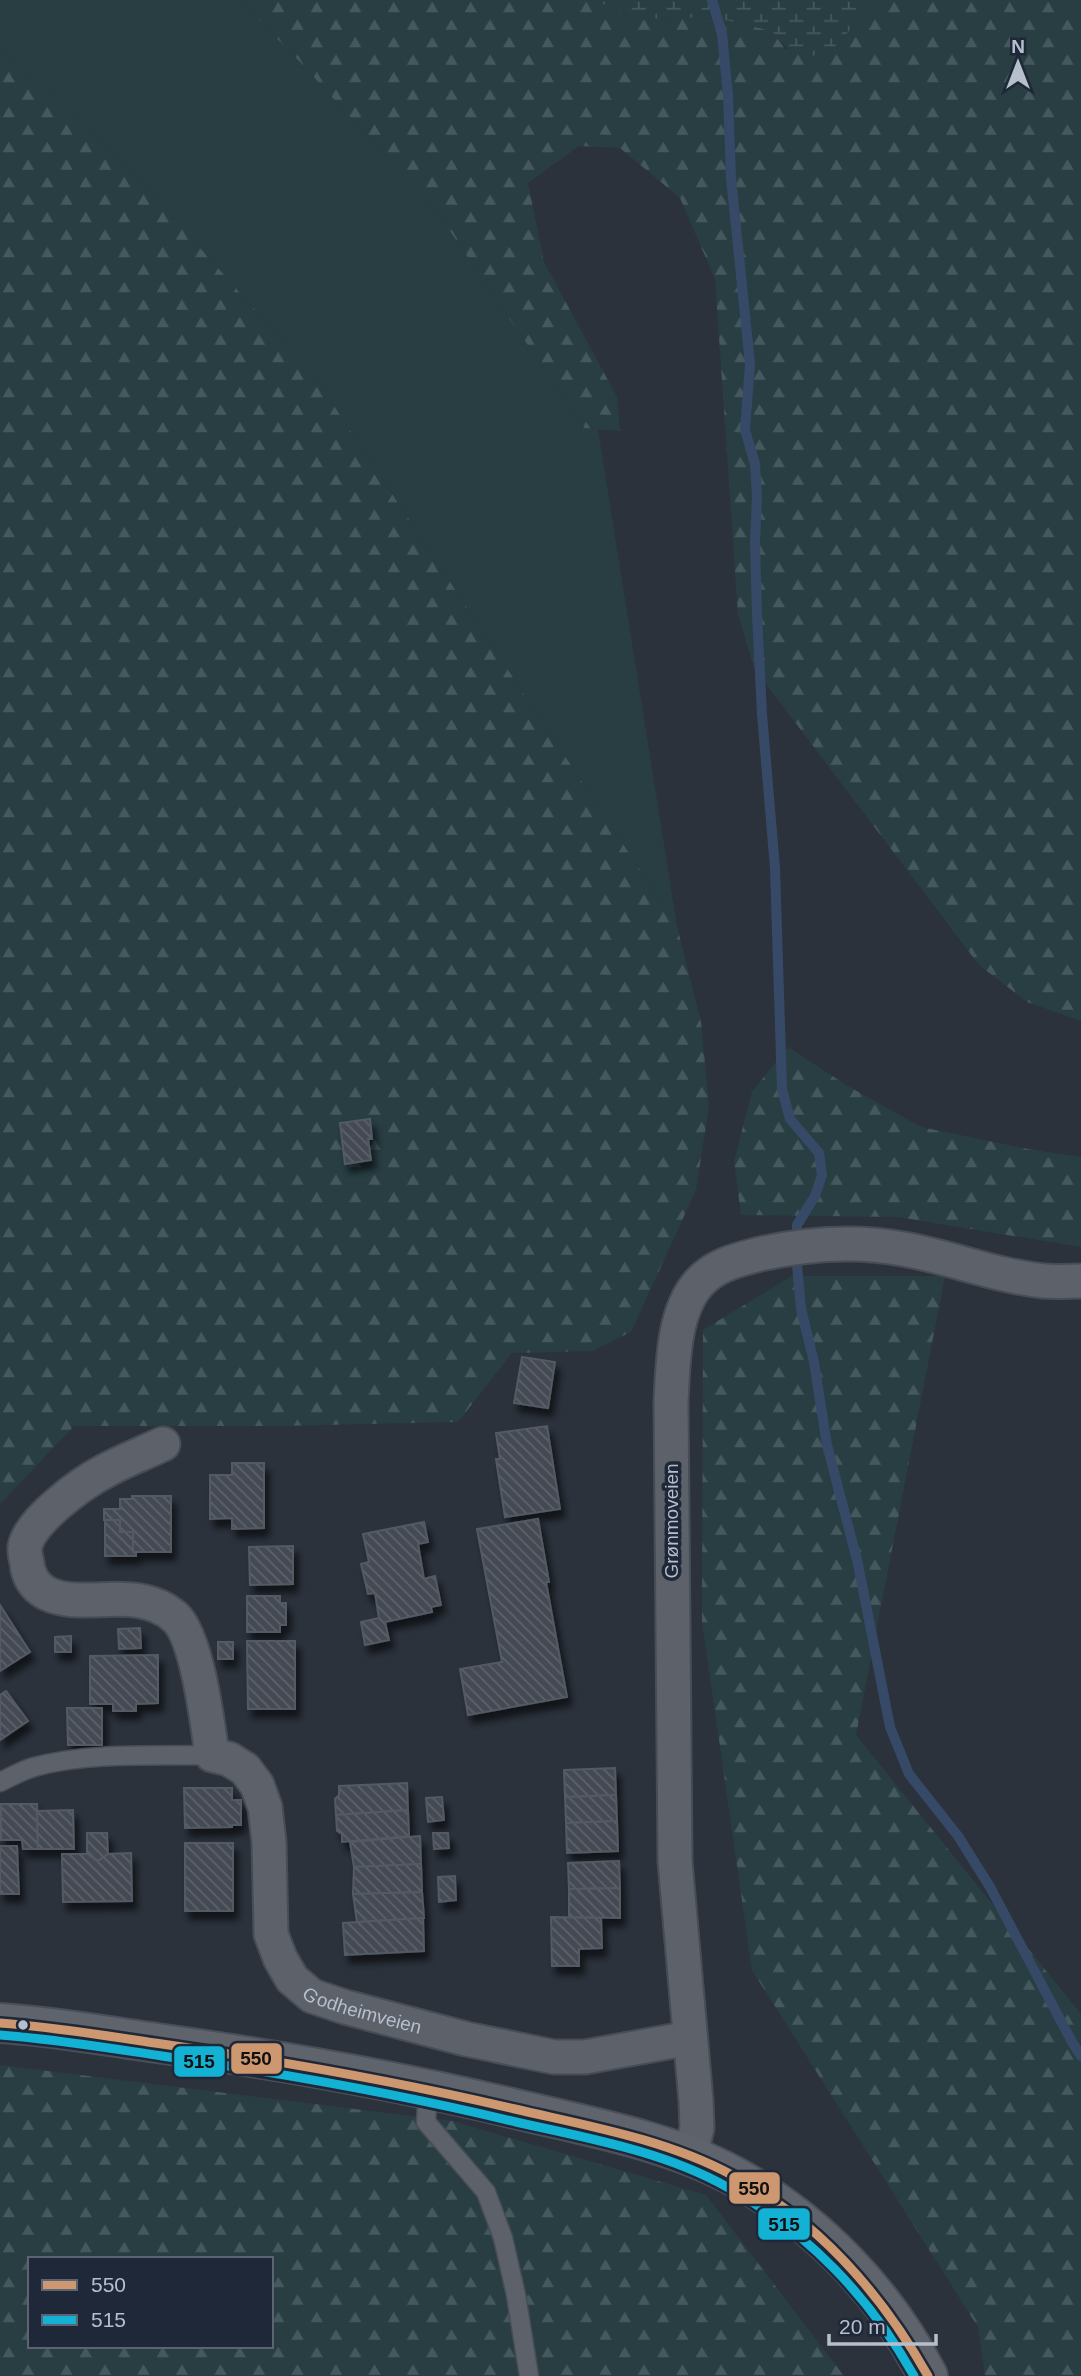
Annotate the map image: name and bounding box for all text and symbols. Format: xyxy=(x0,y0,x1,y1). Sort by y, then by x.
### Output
north arrow xyxy=(983,28,1053,98)
text: N xyxy=(1011,36,1025,57)
street label: Grønmoveien xyxy=(661,1463,682,1579)
street label: Godheimveien xyxy=(298,1983,424,2038)
unlabelled marker xyxy=(16,2018,30,2032)
line badge: 550 xyxy=(230,2042,283,2075)
line badge: 515 xyxy=(173,2045,226,2078)
text: 550 xyxy=(240,2048,272,2069)
text: 515 xyxy=(183,2051,215,2072)
line badge: 550 xyxy=(728,2171,781,2205)
text: 550 xyxy=(738,2178,770,2199)
line badge: 515 xyxy=(757,2207,811,2241)
text: 515 xyxy=(768,2214,800,2235)
legend xyxy=(28,2257,273,2348)
text: 550 xyxy=(91,2273,126,2296)
scale bar xyxy=(829,2302,936,2346)
text: 515 xyxy=(91,2308,126,2331)
text: 20 m xyxy=(839,2315,886,2338)

